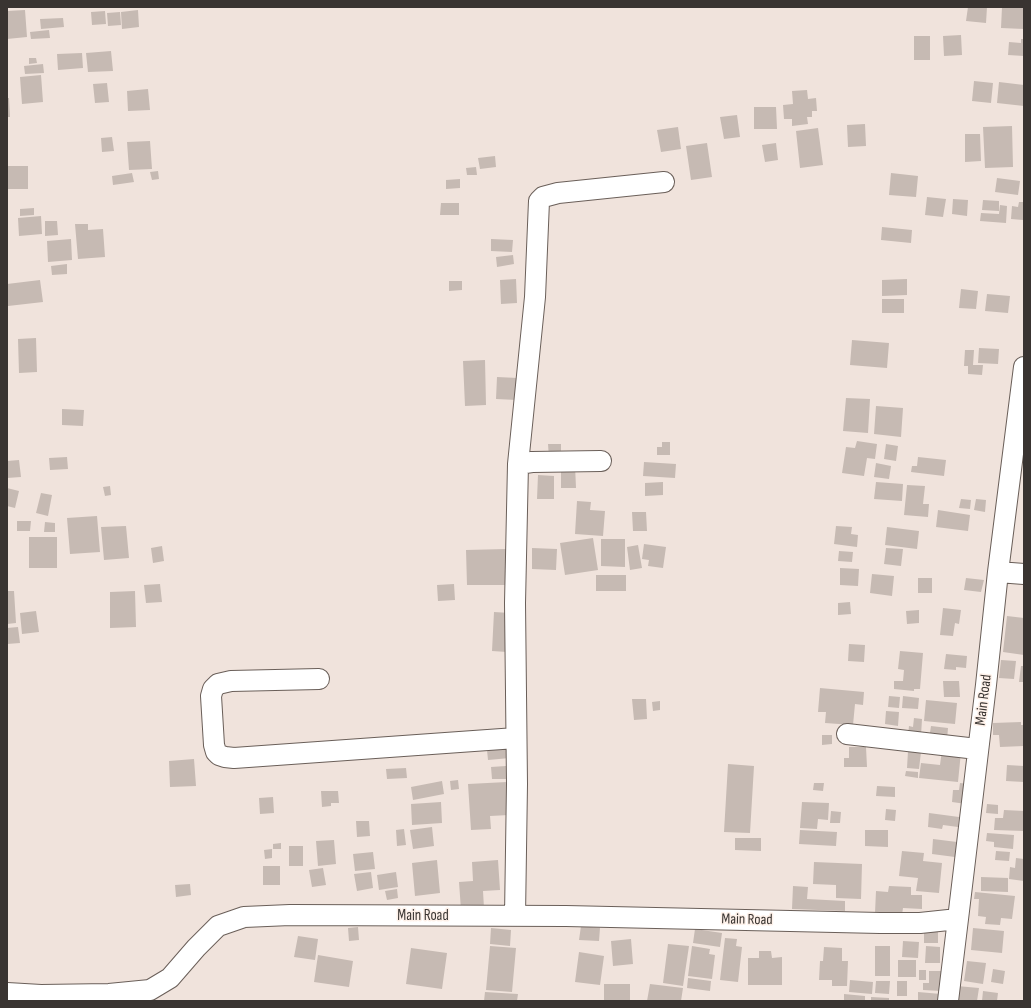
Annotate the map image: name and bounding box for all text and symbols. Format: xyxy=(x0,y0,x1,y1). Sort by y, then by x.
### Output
street label: Main Road xyxy=(972,673,996,727)
street label: Main Road xyxy=(397,907,449,925)
street label: Main Road xyxy=(721,911,773,929)

